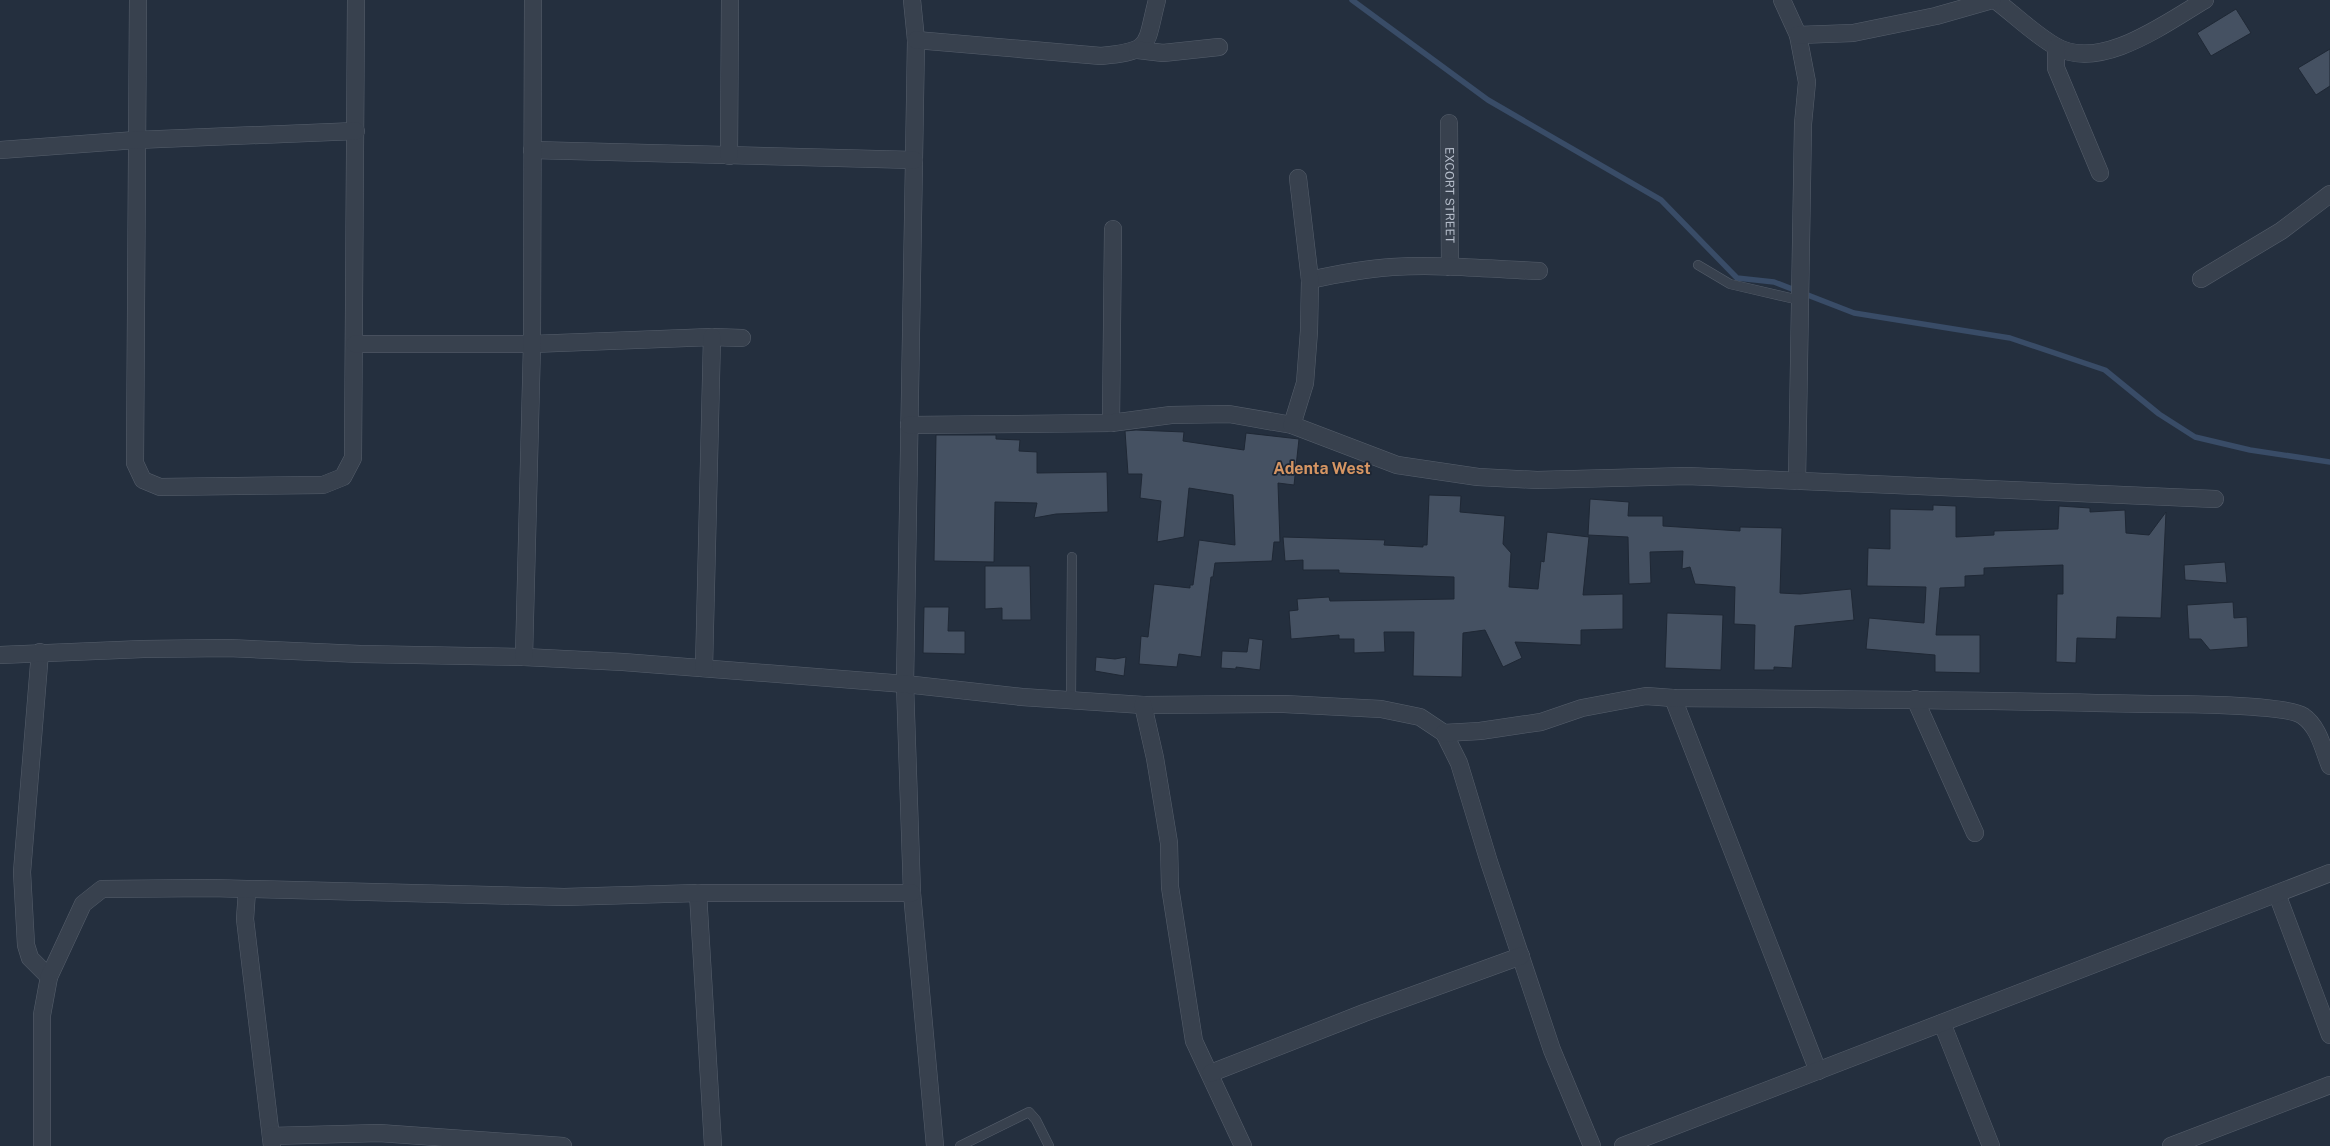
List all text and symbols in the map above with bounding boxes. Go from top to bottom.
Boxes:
street label: EXCORT STREET [1442,147,1457,243]
district label: Adenta West [1273,459,1371,478]

